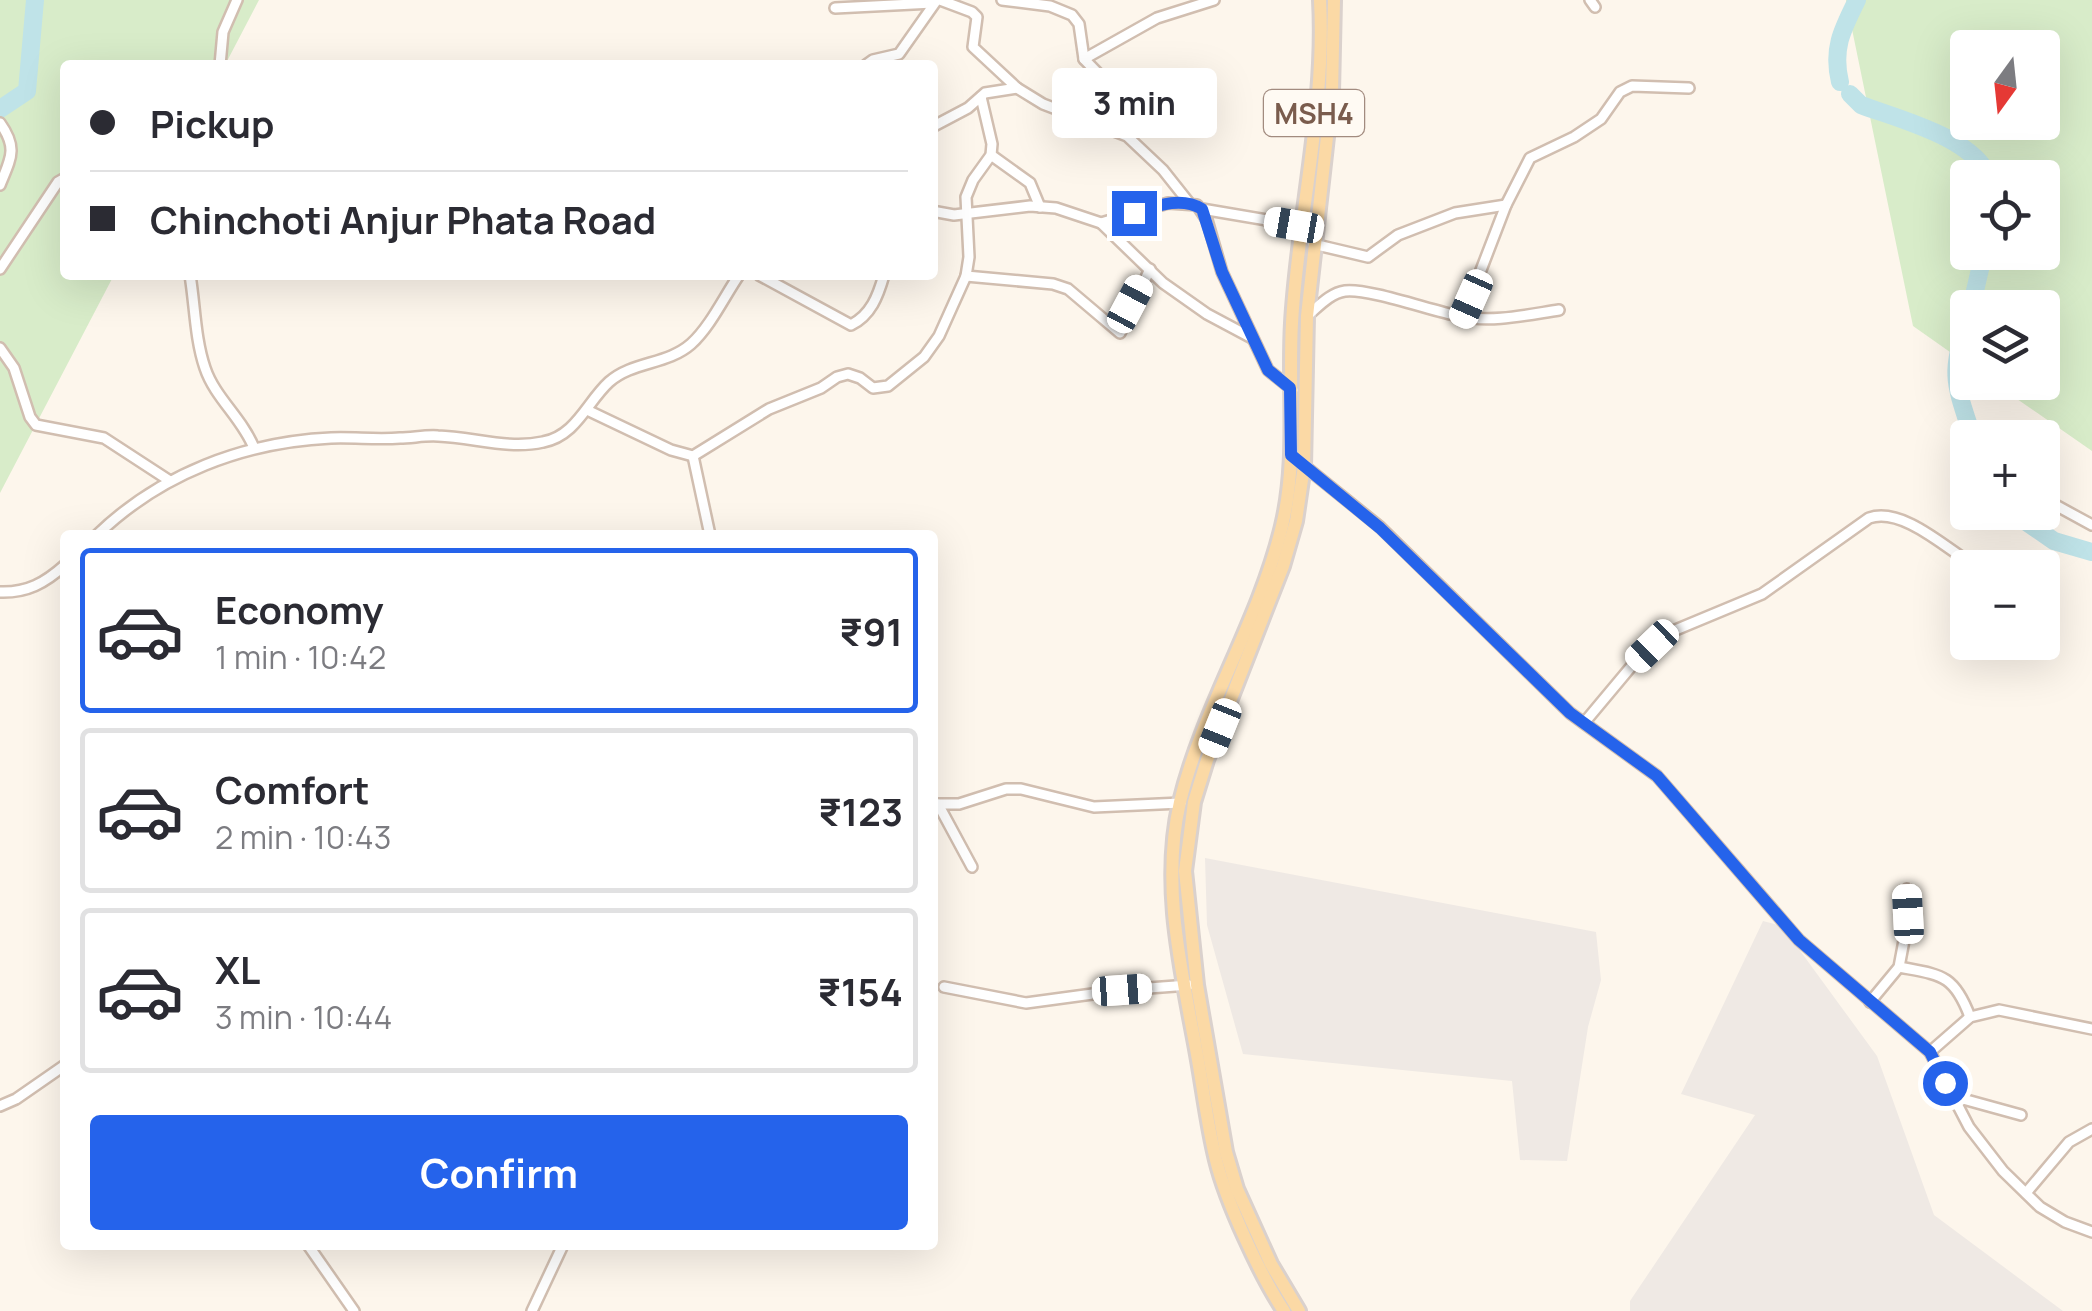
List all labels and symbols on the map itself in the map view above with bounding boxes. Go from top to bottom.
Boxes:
north arrow [1950,30,2060,140]
callout: 3 min [1052,68,1216,138]
road number: MSH4 [1264,90,1364,136]
route end [1112,191,1157,236]
car [1262,205,1326,245]
car [1445,265,1497,333]
car [1103,270,1157,338]
car [1620,614,1684,678]
car [1195,695,1245,761]
car [1891,883,1925,945]
car [1091,973,1153,1007]
route start [1923,1061,1968,1106]

